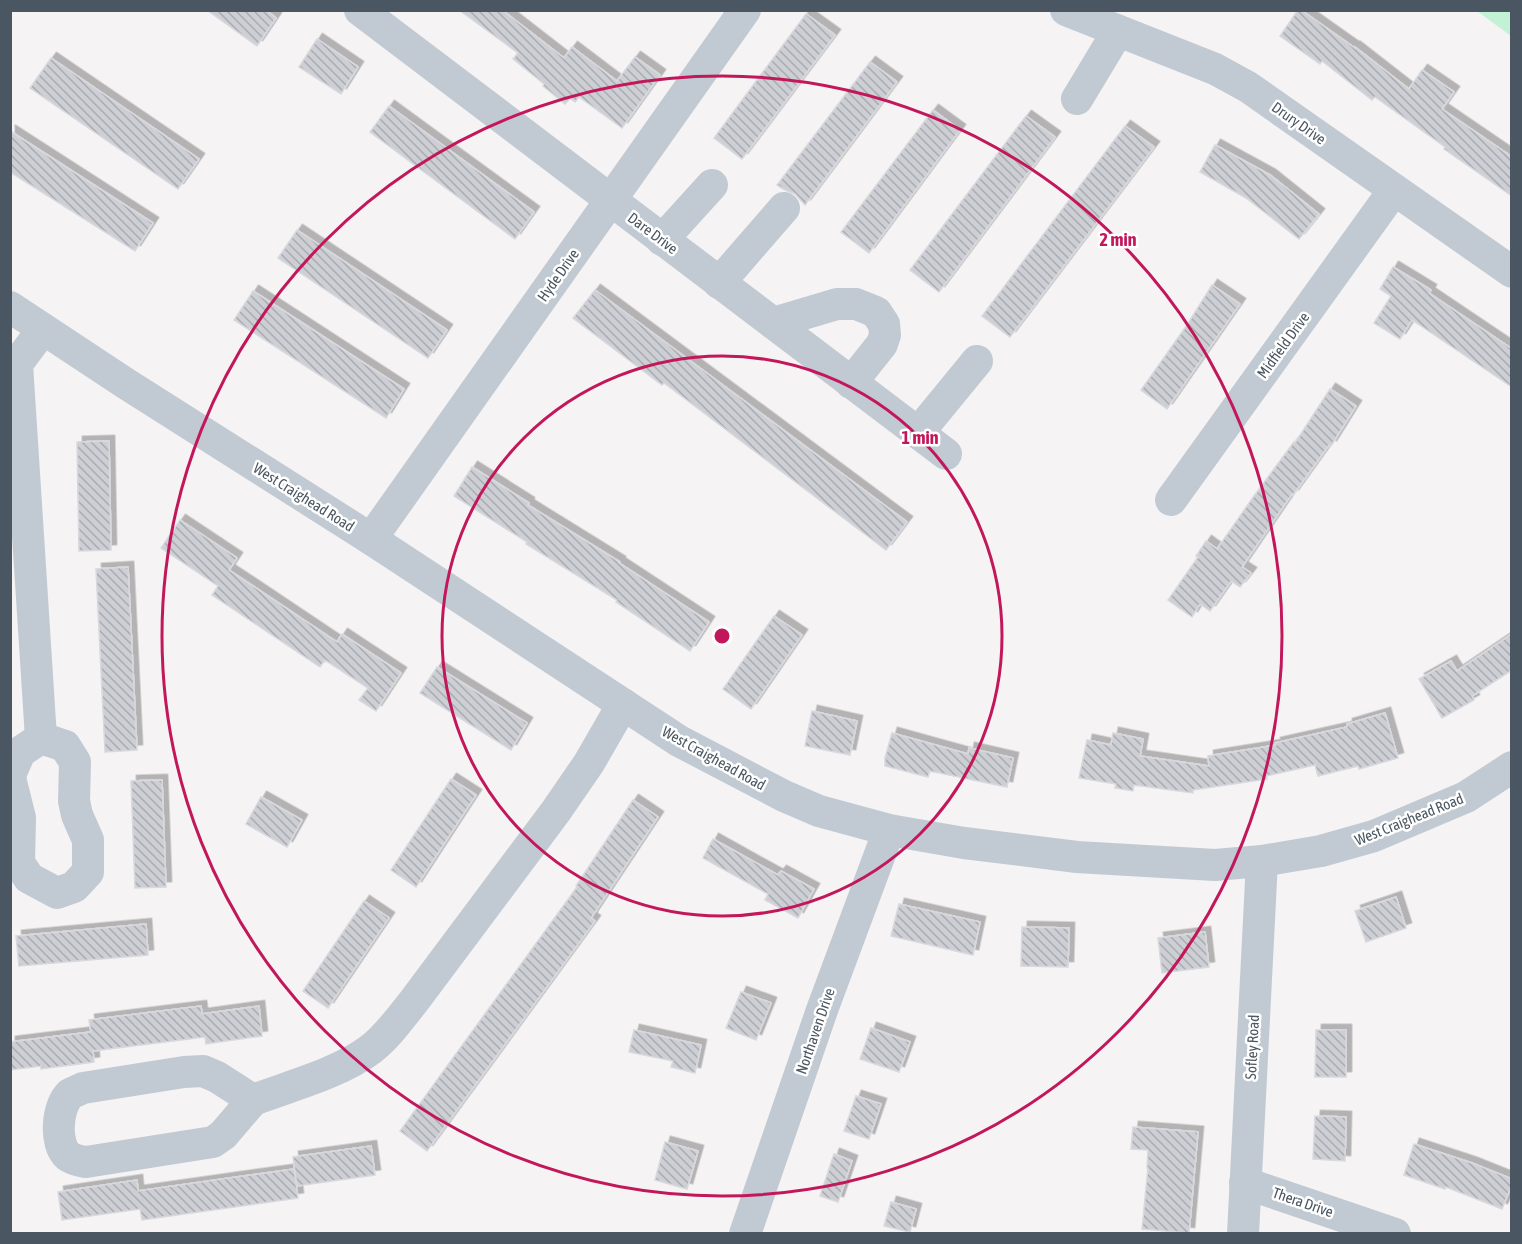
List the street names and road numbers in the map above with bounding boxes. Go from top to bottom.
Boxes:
street label: Drury Drive [1269,98,1329,148]
street label: Dare Drive [625,209,681,257]
street label: Hyde Drive [534,245,582,304]
street label: Midfield Drive [1253,309,1313,381]
street label: West Craighead Road [251,459,357,535]
street label: West Craighead Road [659,723,769,793]
street label: West Craighead Road [1352,789,1466,849]
street label: Northaven Drive [792,985,838,1076]
street label: Sofley Road [1242,1014,1262,1080]
street label: Thera Drive [1271,1184,1336,1220]

